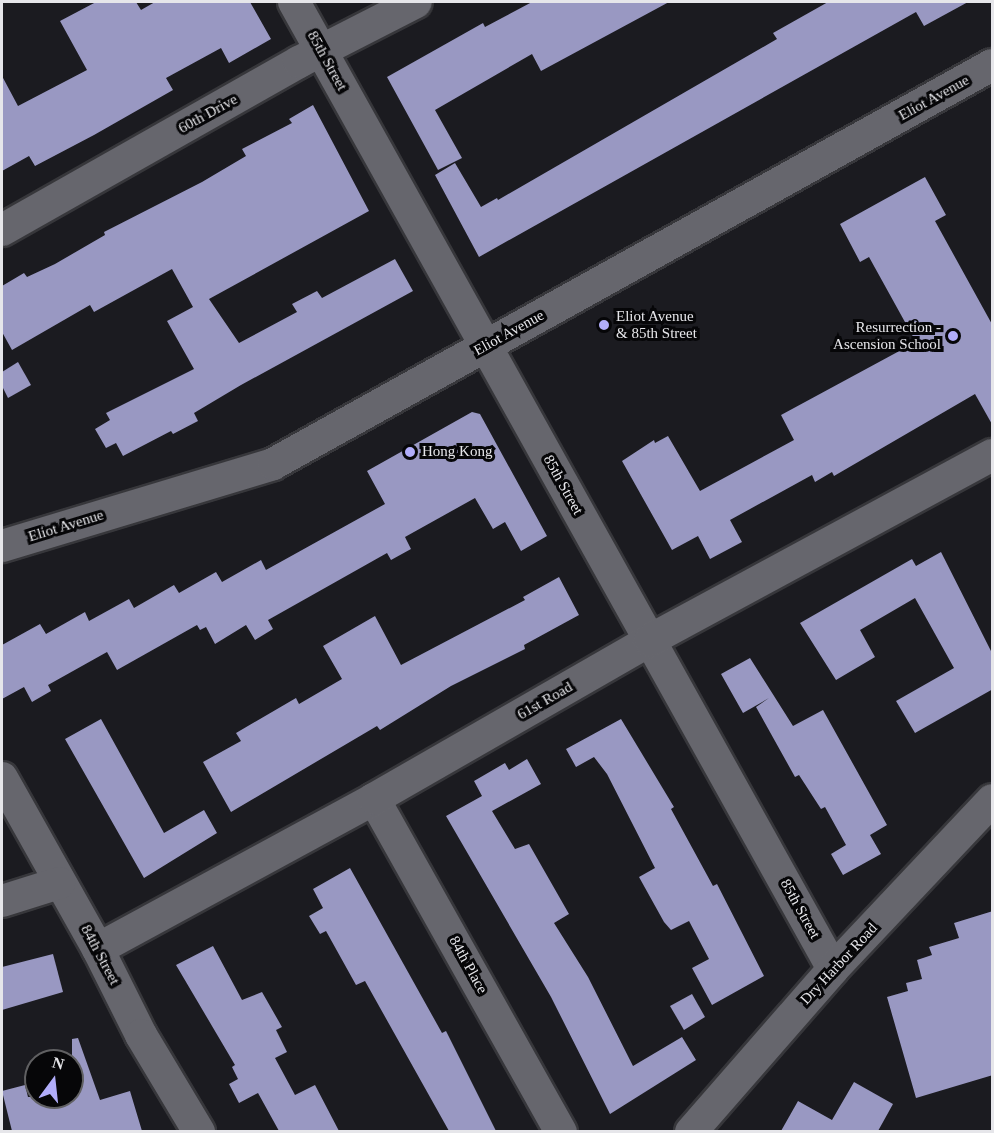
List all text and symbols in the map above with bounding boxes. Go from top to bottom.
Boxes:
street label: 85th Street [303,28,351,94]
street label: Eliot Avenue [895,71,973,125]
street label: 60th Drive [175,90,241,138]
street label: Eliot Avenue [470,306,548,360]
place label: Eliot Avenue & 85th Street [616,307,697,342]
marker: Eliot Avenue & 85th Street [597,318,611,332]
place label: Resurrection - Ascension School [833,318,941,353]
marker: Resurrection - Ascension School [946,329,960,343]
place label: Hong Kong [422,443,492,461]
marker: Hong Kong [403,445,417,459]
street label: 85th Street [539,452,587,518]
street label: Eliot Avenue [26,506,106,546]
street label: 61st Road [514,678,576,724]
street label: 85th Street [776,876,824,942]
street label: Dry Harbor Road [797,919,881,1009]
street label: 84th Street [77,922,123,988]
street label: 84th Place [445,933,491,997]
north arrow [24,1049,84,1109]
text: N [50,1053,66,1073]

